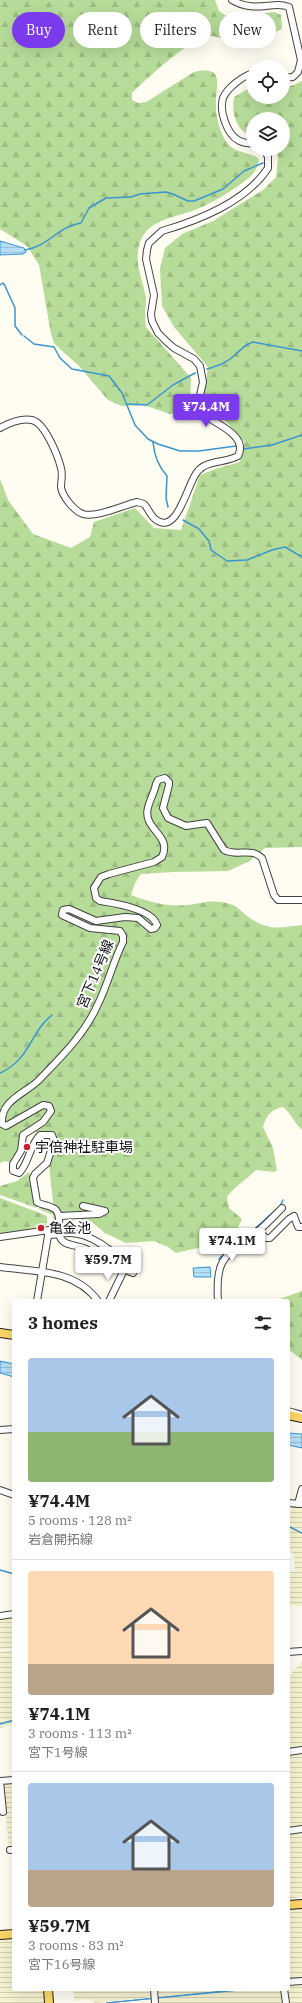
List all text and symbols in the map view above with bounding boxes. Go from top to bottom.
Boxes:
chip: Buy [12,12,65,48]
chip: Rent [73,12,132,48]
chip: Filters [140,12,211,48]
chip: New [219,12,276,48]
map controls [246,60,290,156]
button: locate [246,60,290,104]
button: layers [246,112,290,156]
pin: ¥74.4M [173,394,239,428]
text: ¥74.4M [182,398,230,415]
street label: 宮下14号線 [72,937,118,1011]
place label: 宇倍神社駐車場 [35,1138,133,1156]
marker: 宇倍神社駐車場 [22,1142,32,1152]
place label: 亀金池 [49,1219,91,1237]
marker: 亀金池 [36,1223,46,1233]
pin: ¥74.1M [199,1228,265,1262]
text: ¥74.1M [208,1232,256,1249]
pin: ¥59.7M [75,1247,141,1281]
text: ¥59.7M [84,1251,132,1268]
text: 3 homes [28,1312,98,1334]
icon: filters [252,1312,274,1334]
icon: home [115,1384,187,1456]
text: ¥74.4M [28,1490,90,1512]
text: 5 rooms · 128 m² [28,1512,132,1529]
text: 岩倉開拓線 [28,1531,93,1548]
icon: home [115,1597,187,1669]
text: ¥74.1M [28,1703,90,1725]
text: 3 rooms · 113 m² [28,1725,132,1742]
text: 宮下1号線 [28,1744,88,1761]
icon: home [115,1809,187,1881]
text: ¥59.7M [28,1915,90,1937]
text: 3 rooms · 83 m² [28,1937,124,1954]
text: 宮下16号線 [28,1956,96,1973]

